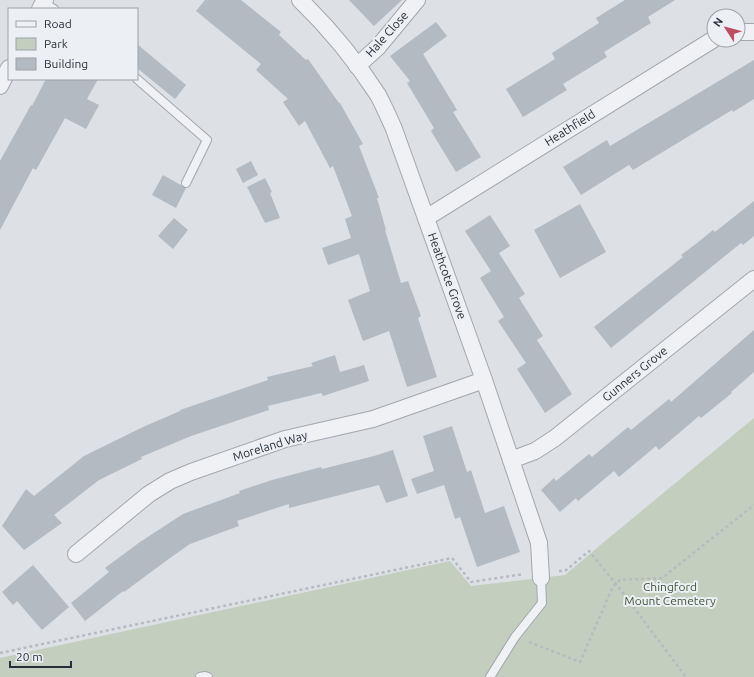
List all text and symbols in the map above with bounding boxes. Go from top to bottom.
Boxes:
legend [8,8,138,80]
street label: Hale Close [363,8,410,59]
north arrow [706,8,746,48]
text: N [711,15,725,29]
text: Road [44,17,72,30]
text: Park [44,37,68,50]
text: Building [44,57,88,70]
street label: Heathfield [542,107,597,148]
street label: Heathcote Grove [426,231,469,321]
street label: Gunners Grove [600,344,670,404]
street label: Moreland Way [231,428,309,463]
park label: Chingford Mount Cemetery [624,580,716,607]
scale bar [10,643,71,669]
text: 20 m [16,650,43,663]

